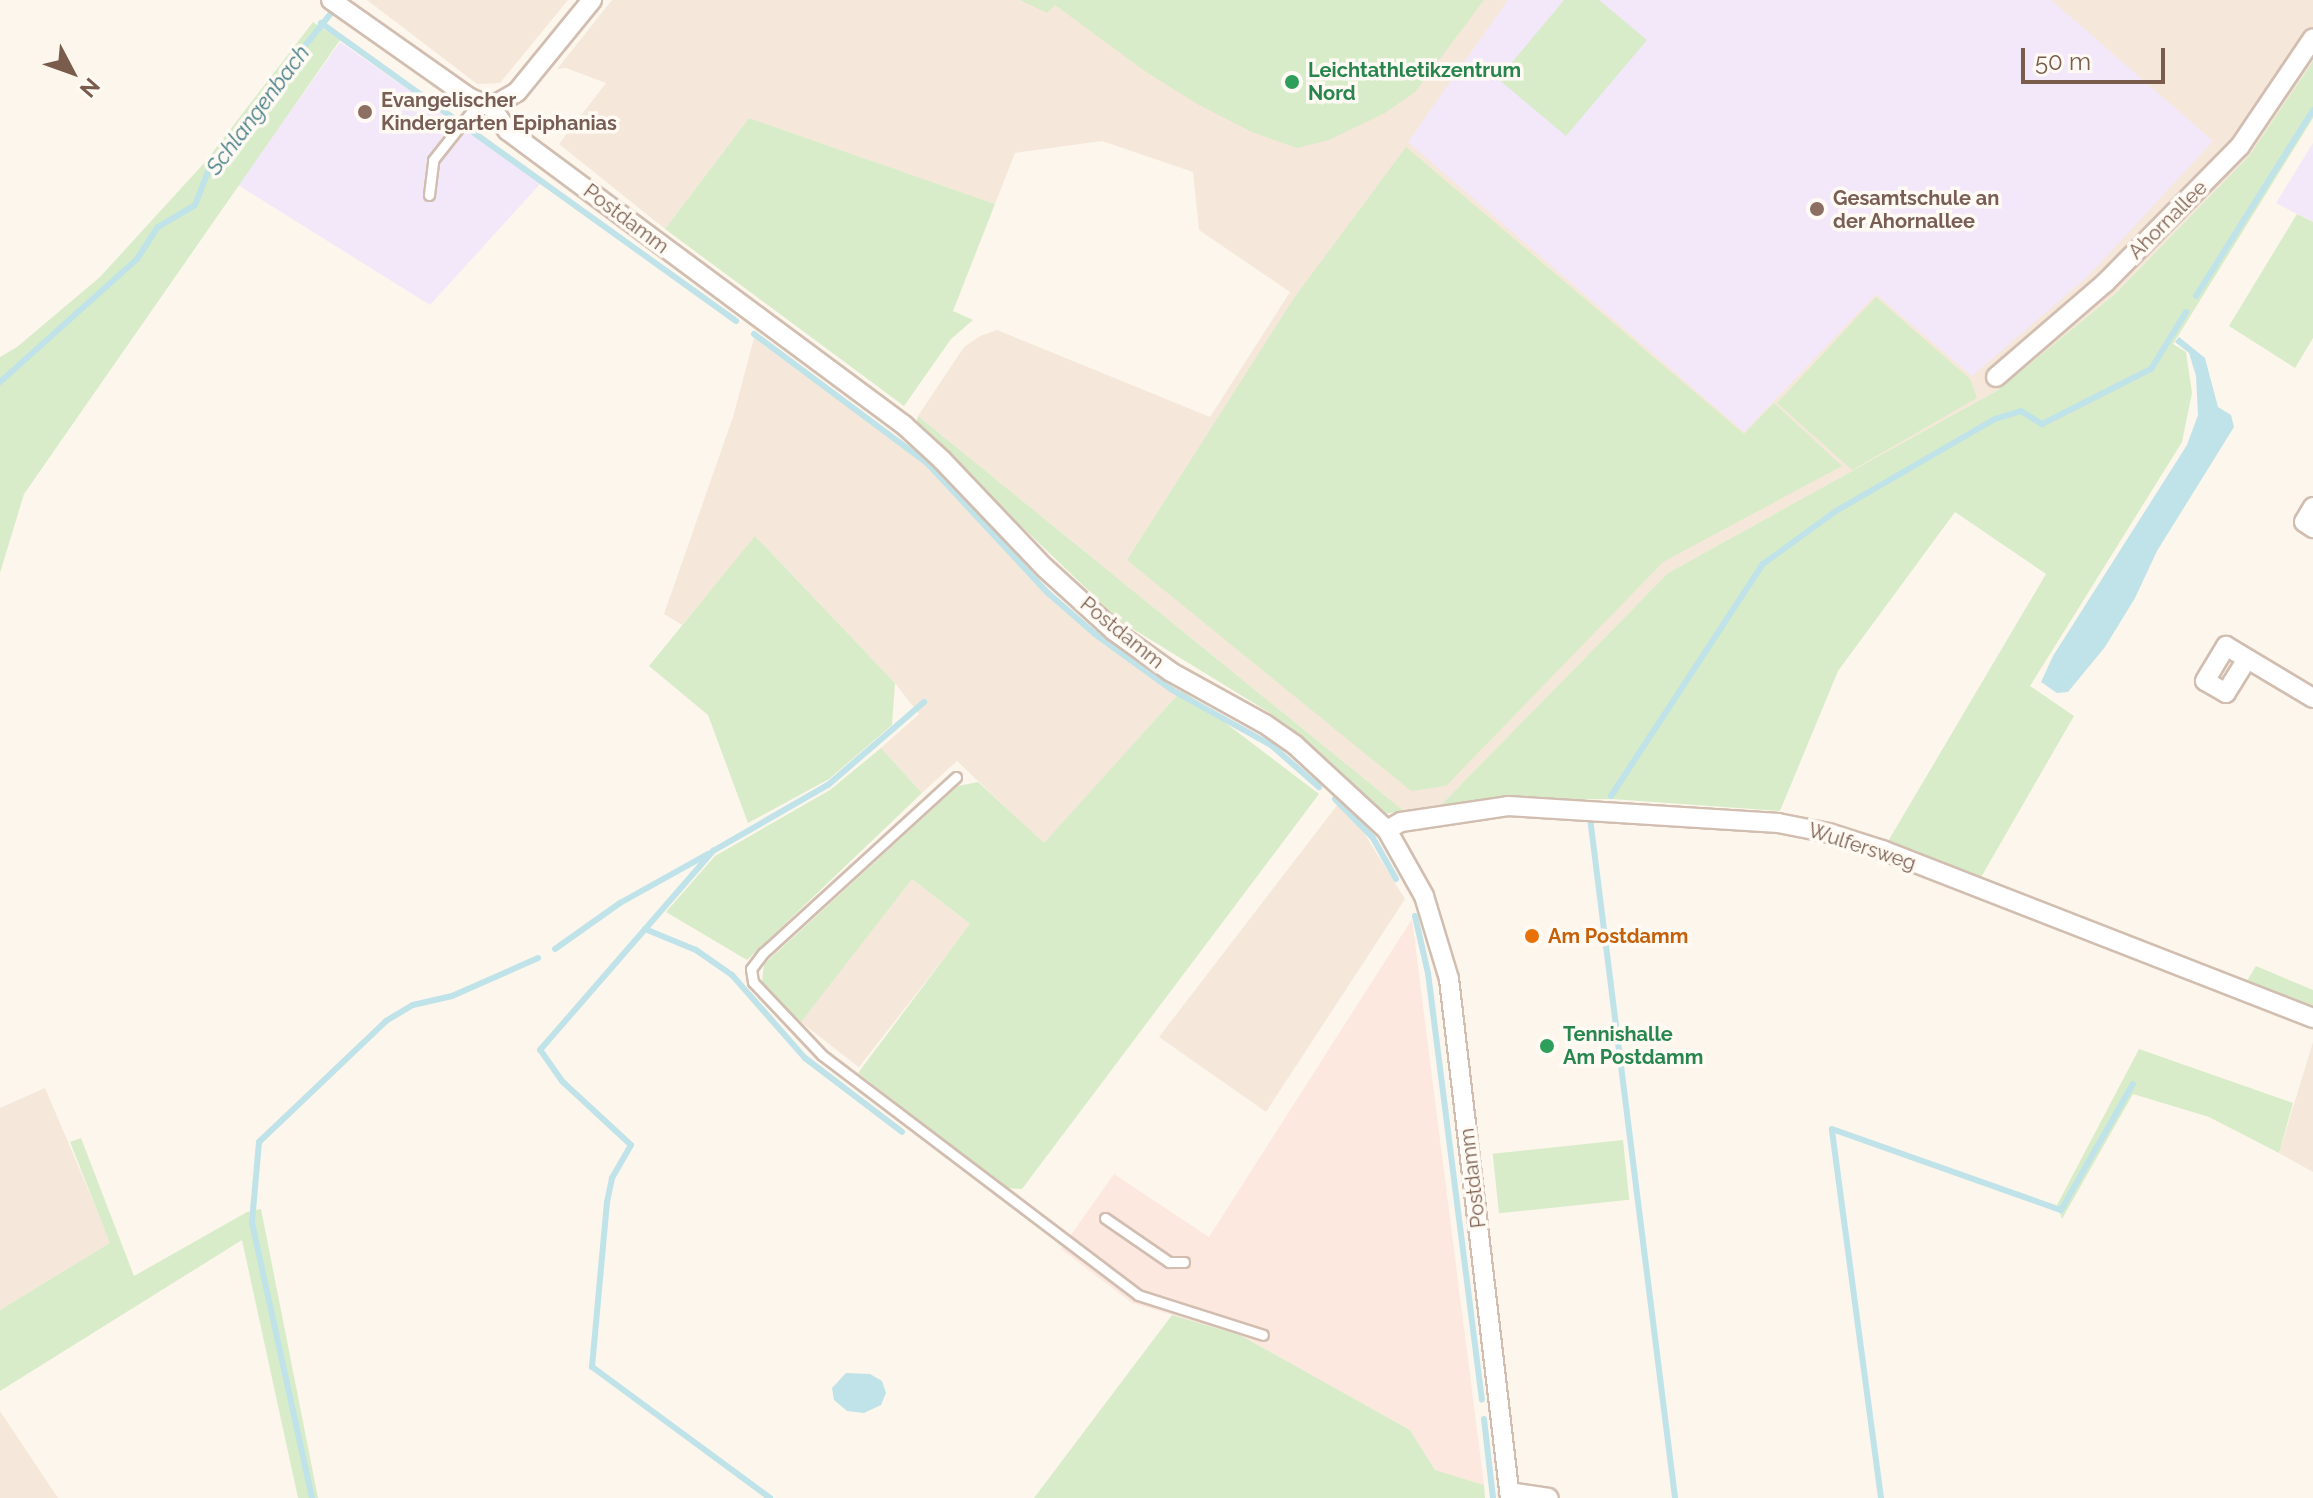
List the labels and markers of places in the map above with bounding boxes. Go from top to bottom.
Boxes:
place label: Leichtathletikzentrum Nord [1308,58,1521,105]
marker: Leichtathletikzentrum Nord [1283,73,1301,91]
place label: Evangelischer Kindergarten Epiphanias [381,88,617,135]
marker: Evangelischer Kindergarten Epiphanias [356,103,374,121]
place label: Gesamtschule an der Ahornallee [1833,186,1999,233]
marker: Gesamtschule an der Ahornallee [1808,200,1826,218]
place label: Am Postdamm [1548,924,1688,948]
marker: Am Postdamm [1523,927,1541,945]
place label: Tennishalle Am Postdamm [1563,1022,1703,1069]
marker: Tennishalle Am Postdamm [1538,1037,1556,1055]

